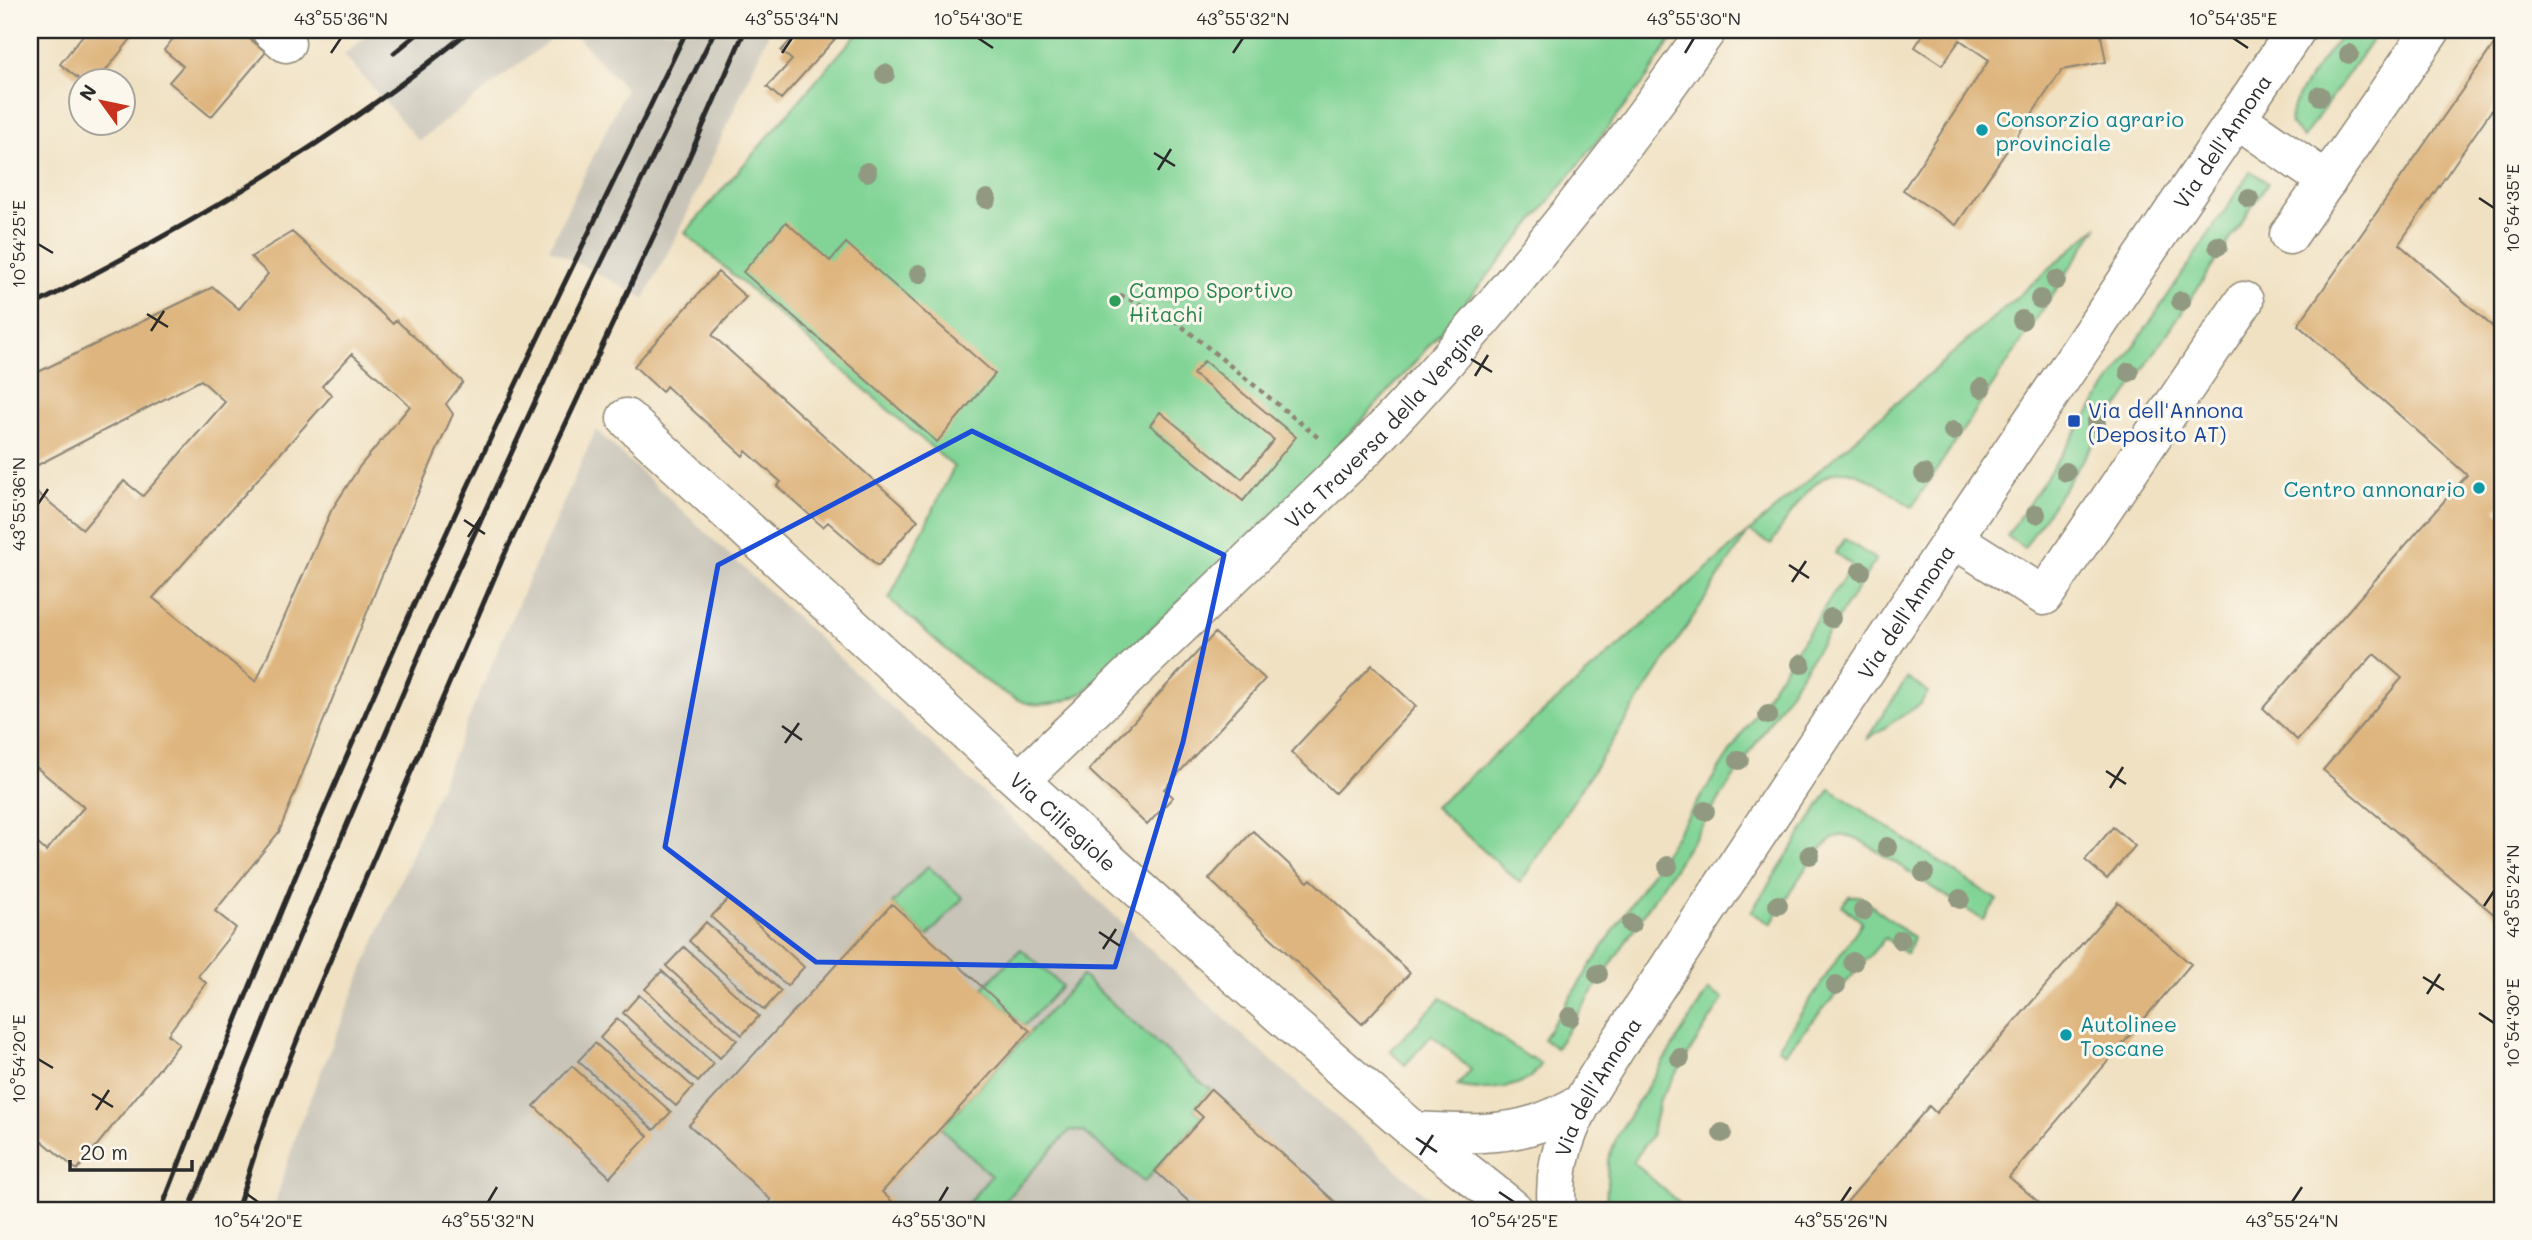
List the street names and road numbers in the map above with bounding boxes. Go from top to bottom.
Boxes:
street label: Via dell'Annona [2166,68,2276,213]
street label: Via Traversa della Vergine [1278,315,1489,533]
street label: Via dell'Annona [1850,539,1959,684]
street label: Via Ciliegiole [1005,765,1123,876]
street label: Via dell'Annona [1548,1011,1646,1159]

